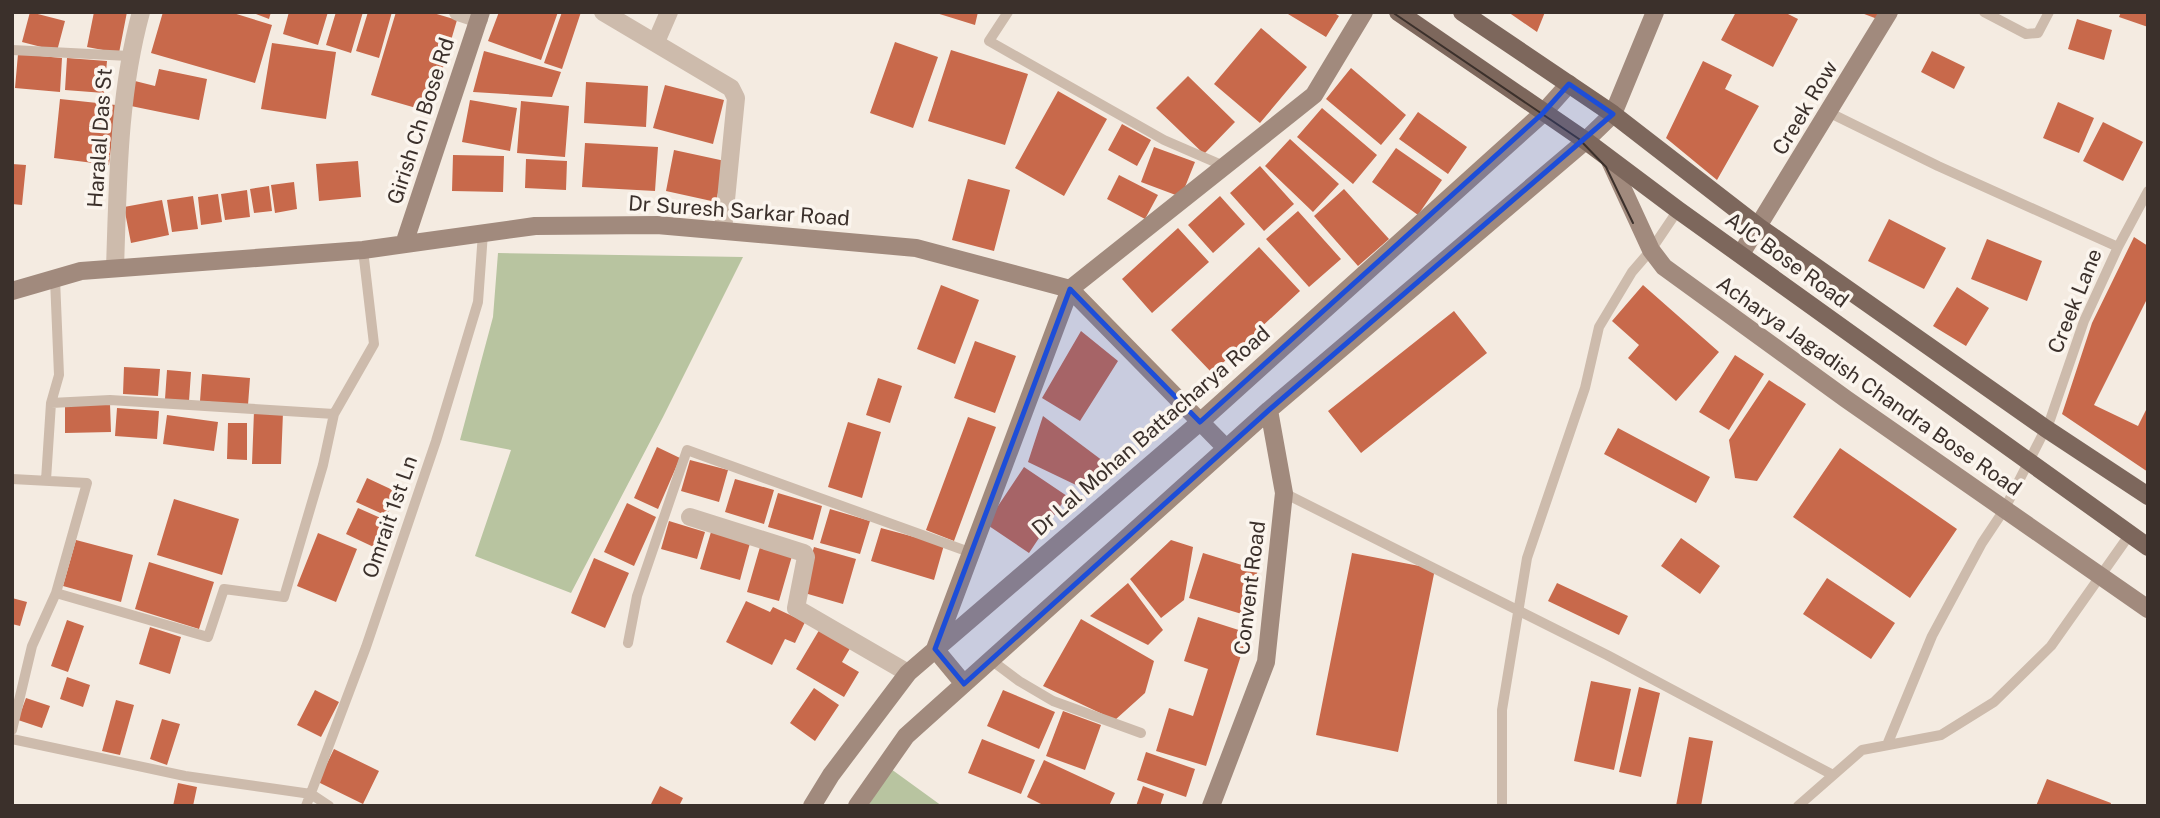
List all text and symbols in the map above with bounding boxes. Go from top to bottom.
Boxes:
street label: Girish Ch Bose Rd [382,34,459,207]
street label: Creek Row [1767,56,1842,159]
street label: Haralal Das St [82,67,117,209]
street label: Dr Suresh Sarkar Road [627,190,851,231]
street label: AJC Bose Road [1721,207,1854,313]
street label: Creek Lane [2042,245,2107,357]
street label: Acharya Jagadish Chandra Bose Road [1712,270,2026,501]
street label: Dr Lal Mohan Battacharya Road [1027,321,1275,541]
street label: Omrait 1st Ln [357,452,422,581]
street label: Convent Road [1229,519,1270,656]

